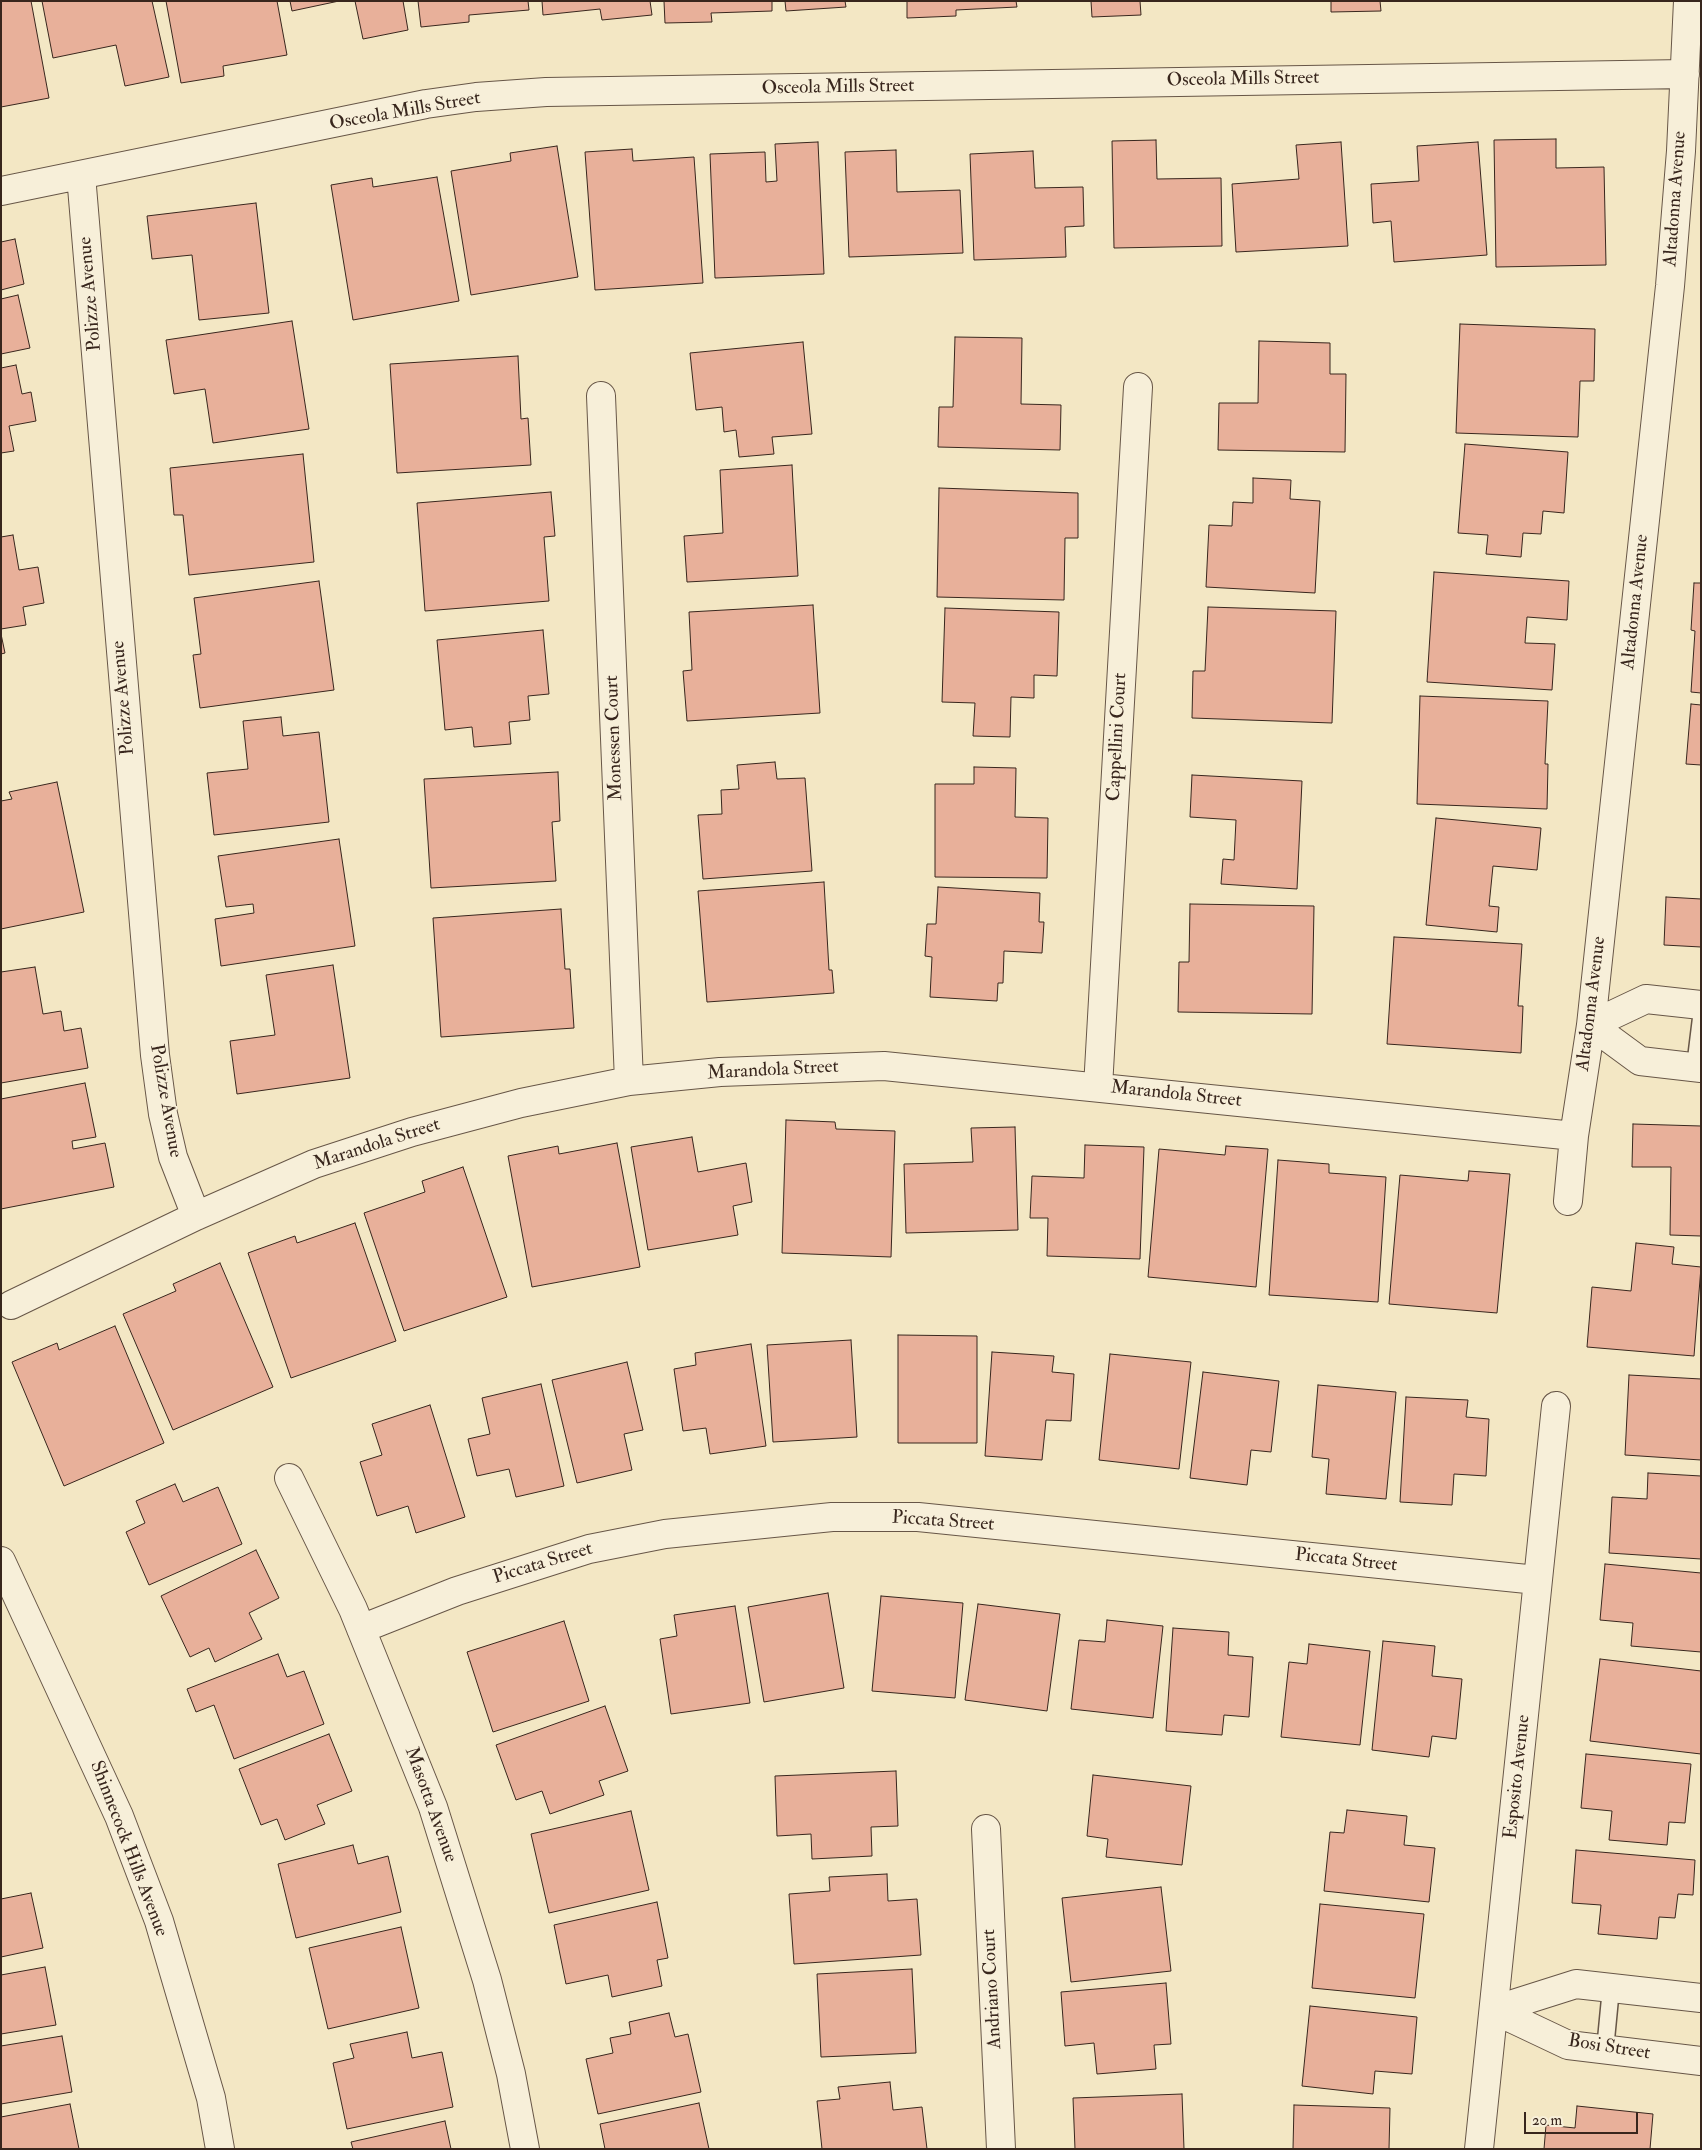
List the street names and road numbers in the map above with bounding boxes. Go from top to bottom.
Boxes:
street label: Osceola Mills Street [1166,67,1320,93]
street label: Osceola Mills Street [761,75,915,101]
street label: Osceola Mills Street [328,88,482,136]
street label: Altadonna Avenue [1660,131,1692,267]
street label: Polizze Avenue [75,236,107,352]
street label: Altadonna Avenue [1618,533,1654,671]
street label: Polizze Avenue [108,640,140,756]
street label: Cappellini Court [1103,672,1133,802]
street label: Monessen Court [601,675,629,801]
street label: Altadonna Avenue [1572,935,1612,1073]
street label: Polizze Avenue [144,1042,186,1160]
street label: Marandola Street [707,1056,839,1086]
street label: Marandola Street [1109,1077,1243,1113]
street label: Marandola Street [311,1114,443,1176]
street label: Piccata Street [891,1507,995,1537]
street label: Piccata Street [490,1538,596,1590]
street label: Piccata Street [1294,1544,1398,1578]
street label: Esposito Avenue [1500,1714,1536,1840]
street label: Masotta Avenue [399,1744,461,1866]
street label: Shinnecock Hills Avenue [84,1758,172,1940]
street label: Andriano Court [978,1928,1008,2050]
street label: Bosi Street [1566,2030,1652,2066]

